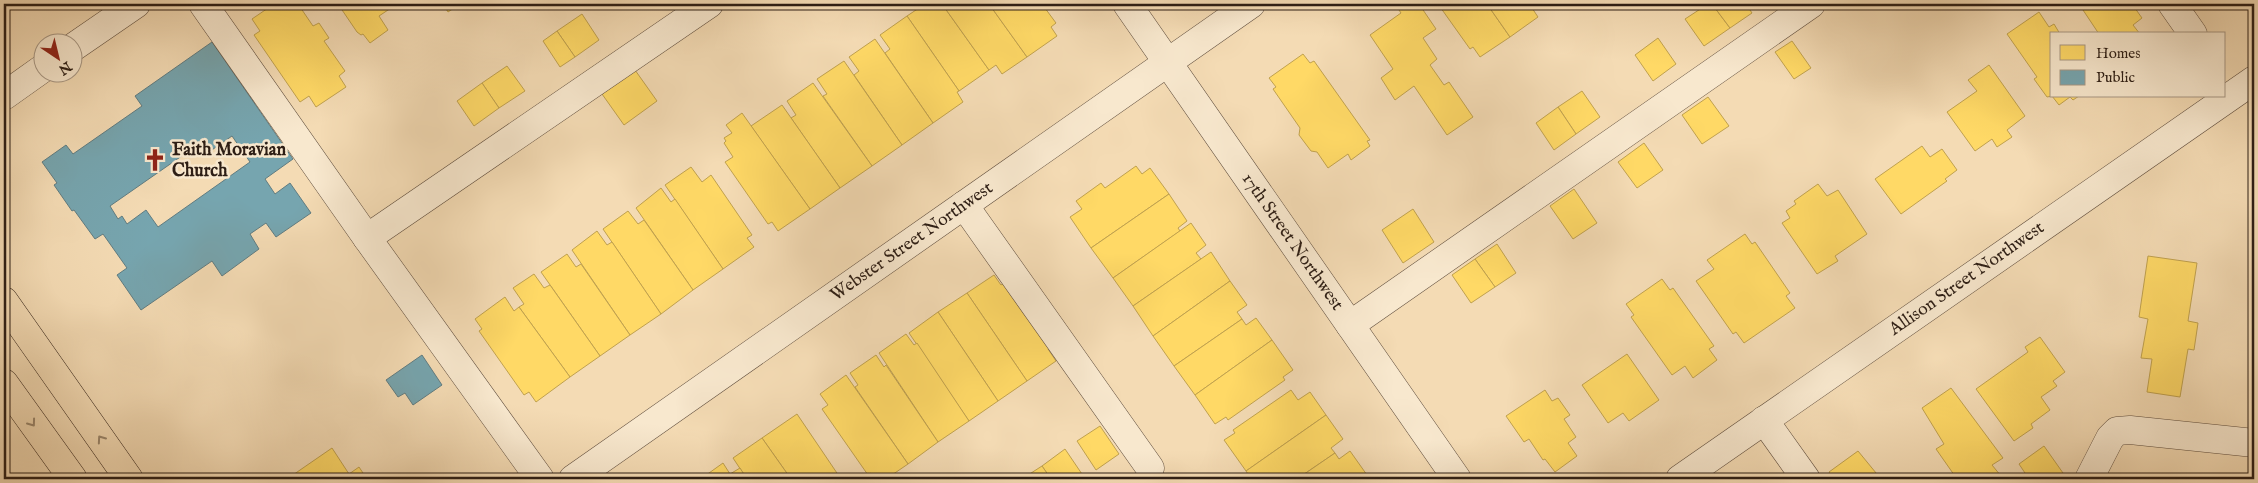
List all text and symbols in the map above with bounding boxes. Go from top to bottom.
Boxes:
north arrow [32,32,82,82]
legend [2050,32,2226,98]
text: Homes [2096,44,2140,63]
text: N [55,56,76,79]
text: Public [2096,68,2135,87]
place label: Faith Moravian Church [172,139,287,183]
church icon: Faith Moravian Church [142,147,168,173]
street label: 17th Street Northwest [1236,169,1348,315]
street label: Webster Street Northwest [826,177,998,307]
street label: Allison Street Northwest [1884,217,2049,342]
one-way arrow [26,417,35,427]
one-way arrow [98,436,107,445]

